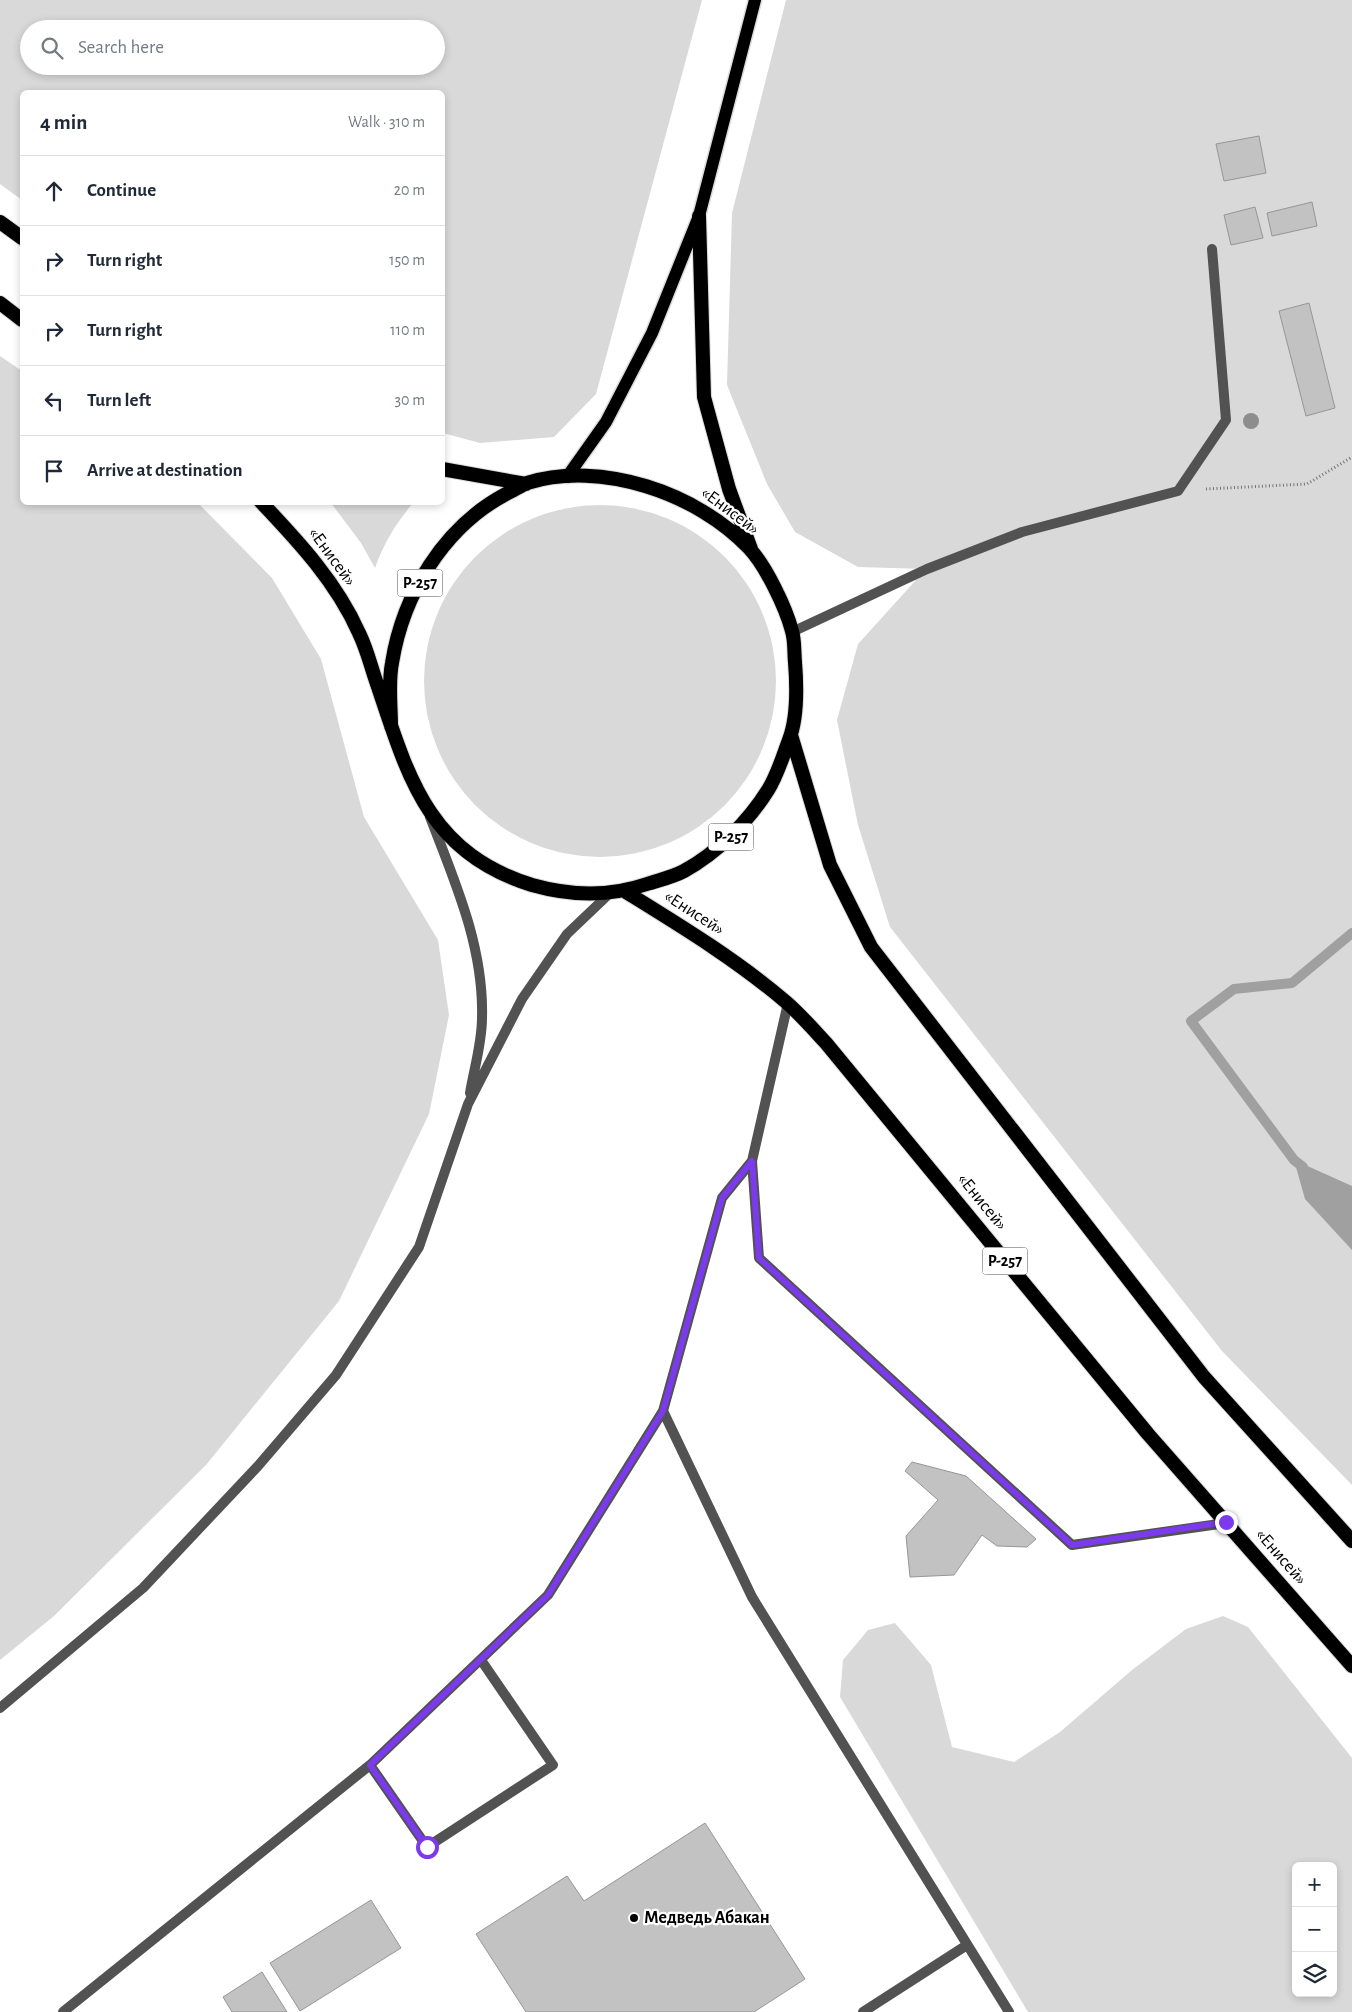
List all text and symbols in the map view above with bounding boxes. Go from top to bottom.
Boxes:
search box [20,20,445,75]
icon: search [38,34,66,62]
text: Search here [78,38,164,57]
text: 4 min [40,112,87,133]
text: Walk · 310 m [348,114,425,130]
icon: ahead [40,177,68,205]
text: Continue [87,181,156,200]
text: 20 m [394,182,425,198]
icon: right [40,247,68,275]
text: Turn right [87,251,162,270]
text: 150 m [389,252,425,268]
icon: right [40,317,68,345]
text: Turn right [87,321,162,340]
text: 110 m [390,322,425,338]
icon: left [40,387,68,415]
text: Turn left [87,391,151,410]
text: 30 m [395,392,425,408]
icon: arrive [40,457,68,485]
text: Arrive at destination [87,461,243,480]
street label: «Енисей» [698,483,762,539]
street label: «Енисей» [305,524,359,590]
road number: Р-257 [398,570,442,596]
road number: Р-257 [708,824,754,850]
street label: «Енисей» [661,887,727,939]
street label: «Енисей» [954,1170,1010,1234]
road number: Р-257 [982,1248,1028,1274]
route end [1215,1511,1238,1534]
street label: «Енисей» [1252,1526,1310,1588]
route start [416,1836,439,1859]
map controls [1292,1862,1337,1997]
button: + [1292,1862,1337,1907]
button: − [1292,1907,1337,1952]
place label: Медведь Абакан [644,1909,770,1927]
marker: Медведь Абакан [628,1912,640,1924]
button: layers [1292,1952,1337,1997]

